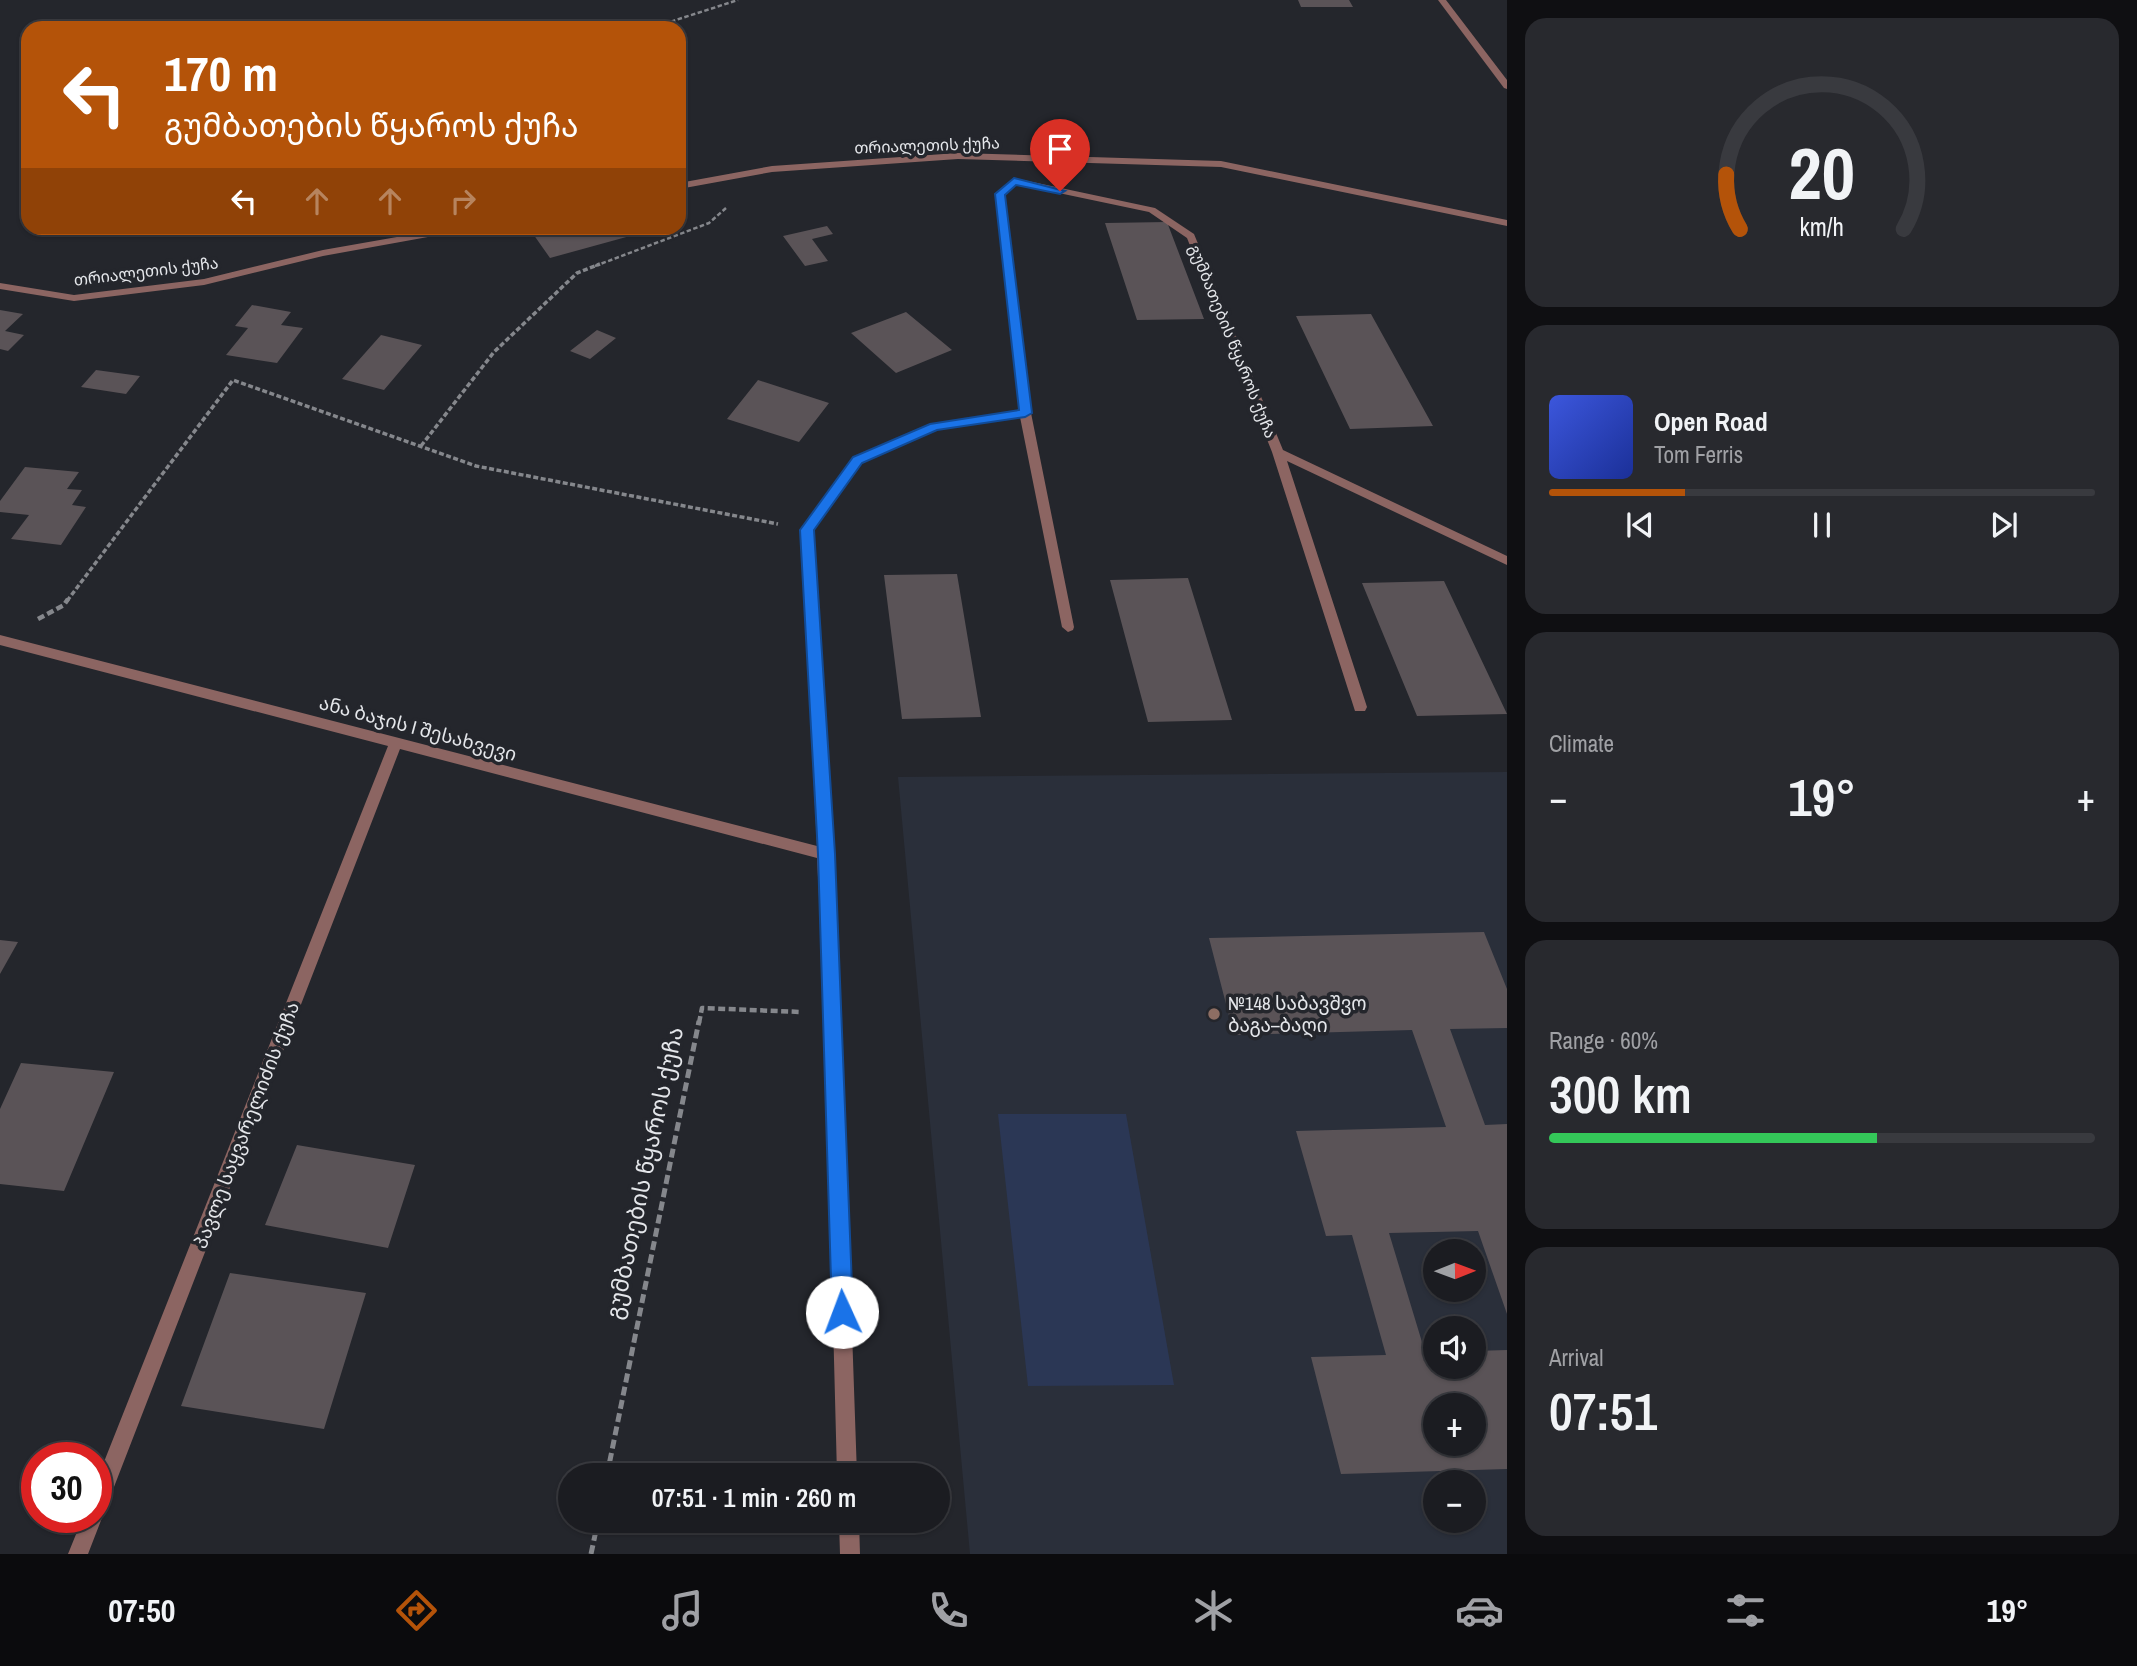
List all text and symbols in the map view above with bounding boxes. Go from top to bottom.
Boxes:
text: 170 m [164,40,278,106]
icon: left [49,49,140,140]
text: გუმბათების წყაროს ქუჩა [164,104,579,147]
pin [1030,119,1090,191]
text: 20 [1789,124,1855,222]
icon: arrive [1041,130,1079,168]
street label: თრიალეთის ქუჩა [854,131,1000,159]
icon: left [225,182,263,220]
icon: ahead [298,182,336,220]
icon: ahead [371,182,409,220]
icon: right [444,182,482,220]
text: km/h [1800,209,1844,243]
street label: გუმბათების წყაროს ქუჩა [1184,241,1282,441]
street label: თრიალეთის ქუჩა [72,251,220,291]
text: Open Road [1654,404,1768,439]
text: Tom Ferris [1654,439,1743,470]
icon: previous [1621,506,1659,544]
icon: pause [1803,506,1841,544]
icon: next [1985,506,2023,544]
street label: ანა ბაჯის I შესახვევი [316,689,520,767]
text: Climate [1549,728,1614,759]
text: 19° [1788,762,1856,832]
text: − [1549,772,1567,823]
text: + [2077,772,2095,823]
place label: №148 საბავშვო ბაგა–ბაღი [1228,990,1367,1038]
street label: პავლე საყვარელიძის ქუჩა [187,998,305,1252]
marker: №148 საბავშვო ბაგა–ბაღი [1206,1006,1222,1022]
street label: გუმბათების წყაროს ქუჩა [598,1024,690,1322]
text: Range · 60% [1549,1025,1658,1056]
text: 300 km [1549,1059,1692,1129]
north arrow [1423,1239,1486,1302]
map controls [1423,1239,1486,1533]
position arrow [805,1275,879,1349]
button: sound [1423,1316,1486,1379]
text: Arrival [1549,1342,1604,1373]
text: 07:51 [1549,1376,1657,1446]
button: + [1423,1393,1486,1456]
speed limit sign: 30 [21,1442,112,1533]
button: − [1423,1470,1486,1533]
text: 07:51 · 1 min · 260 m [652,1480,856,1515]
icon: directions [392,1586,441,1635]
icon: music [658,1586,707,1635]
icon: phone [924,1586,973,1635]
icon: climate [1189,1586,1238,1635]
icon: car [1455,1586,1504,1635]
icon: filters [1721,1586,1770,1635]
text: 07:50 [108,1589,175,1632]
text: 19° [1987,1589,2029,1632]

